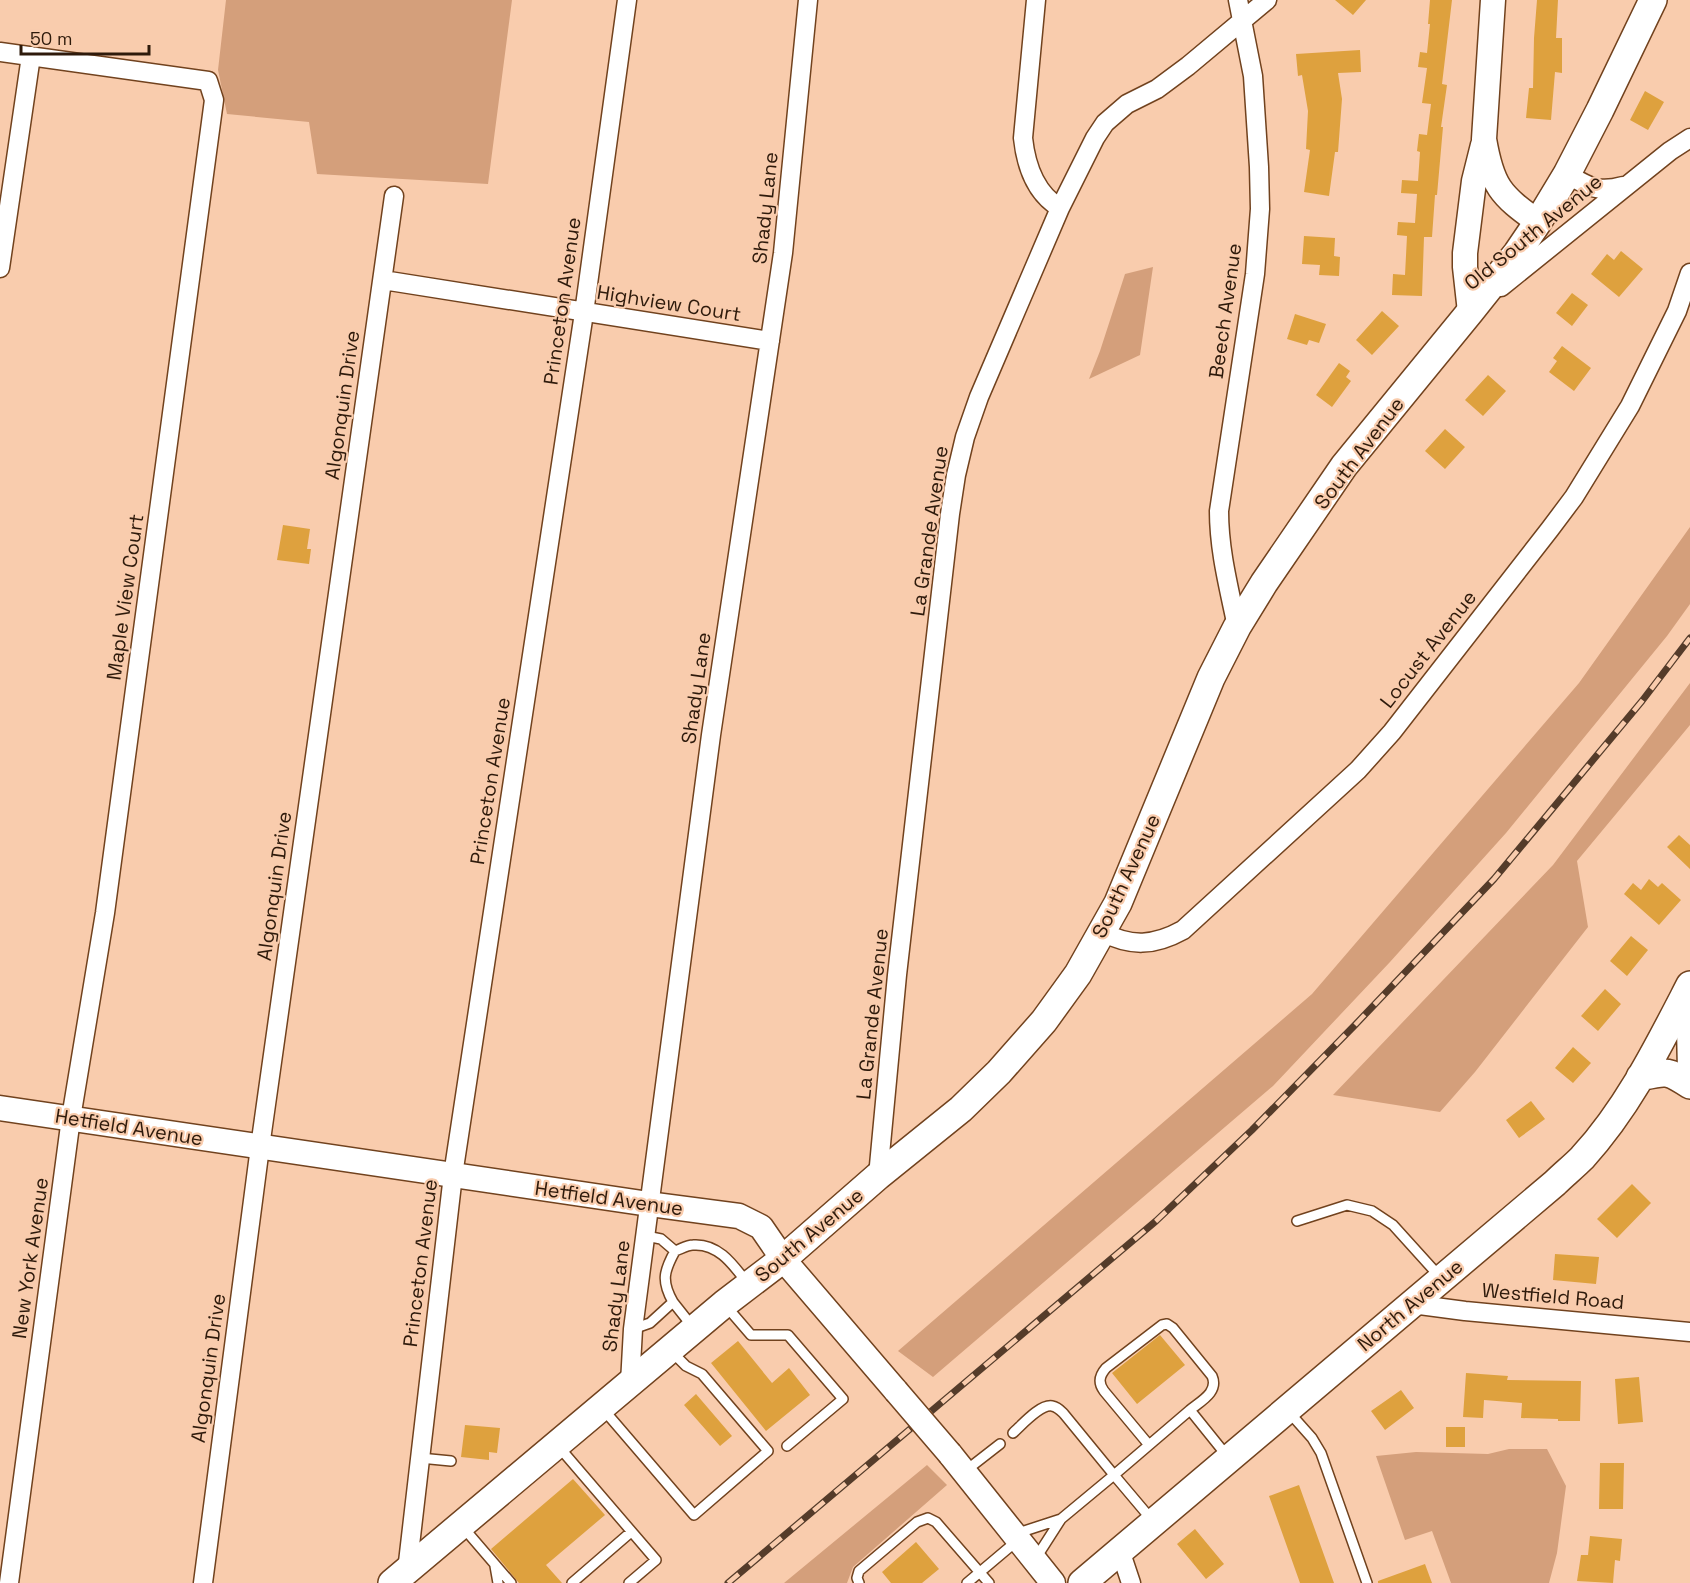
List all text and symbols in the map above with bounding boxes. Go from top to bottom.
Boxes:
scale bar [21,18,148,56]
text: 50 m [30,27,72,50]
street label: Shady Lane [746,151,784,265]
street label: Old South Avenue [1459,168,1607,296]
street label: Princeton Avenue [537,215,587,387]
street label: Beech Avenue [1203,242,1247,380]
street label: Highview Court [595,279,743,327]
street label: Algonquin Drive [319,329,365,481]
street label: South Avenue [1308,392,1410,514]
street label: La Grande Avenue [904,444,954,618]
street label: Maple View Court [100,512,150,682]
street label: Locust Avenue [1374,585,1482,713]
street label: Shady Lane [675,630,717,746]
street label: Princeton Avenue [464,695,516,867]
street label: Algonquin Drive [251,810,297,962]
street label: South Avenue [1086,810,1166,942]
street label: La Grande Avenue [850,927,894,1101]
street label: Hetfield Avenue [53,1102,205,1152]
street label: Hetfield Avenue [533,1175,685,1221]
street label: New York Avenue [6,1176,54,1340]
street label: Princeton Avenue [397,1177,443,1349]
street label: South Avenue [749,1182,869,1288]
street label: Shady Lane [596,1239,636,1353]
street label: North Avenue [1352,1253,1468,1357]
street label: Westfield Road [1481,1277,1625,1315]
street label: Algonquin Drive [185,1292,231,1444]

